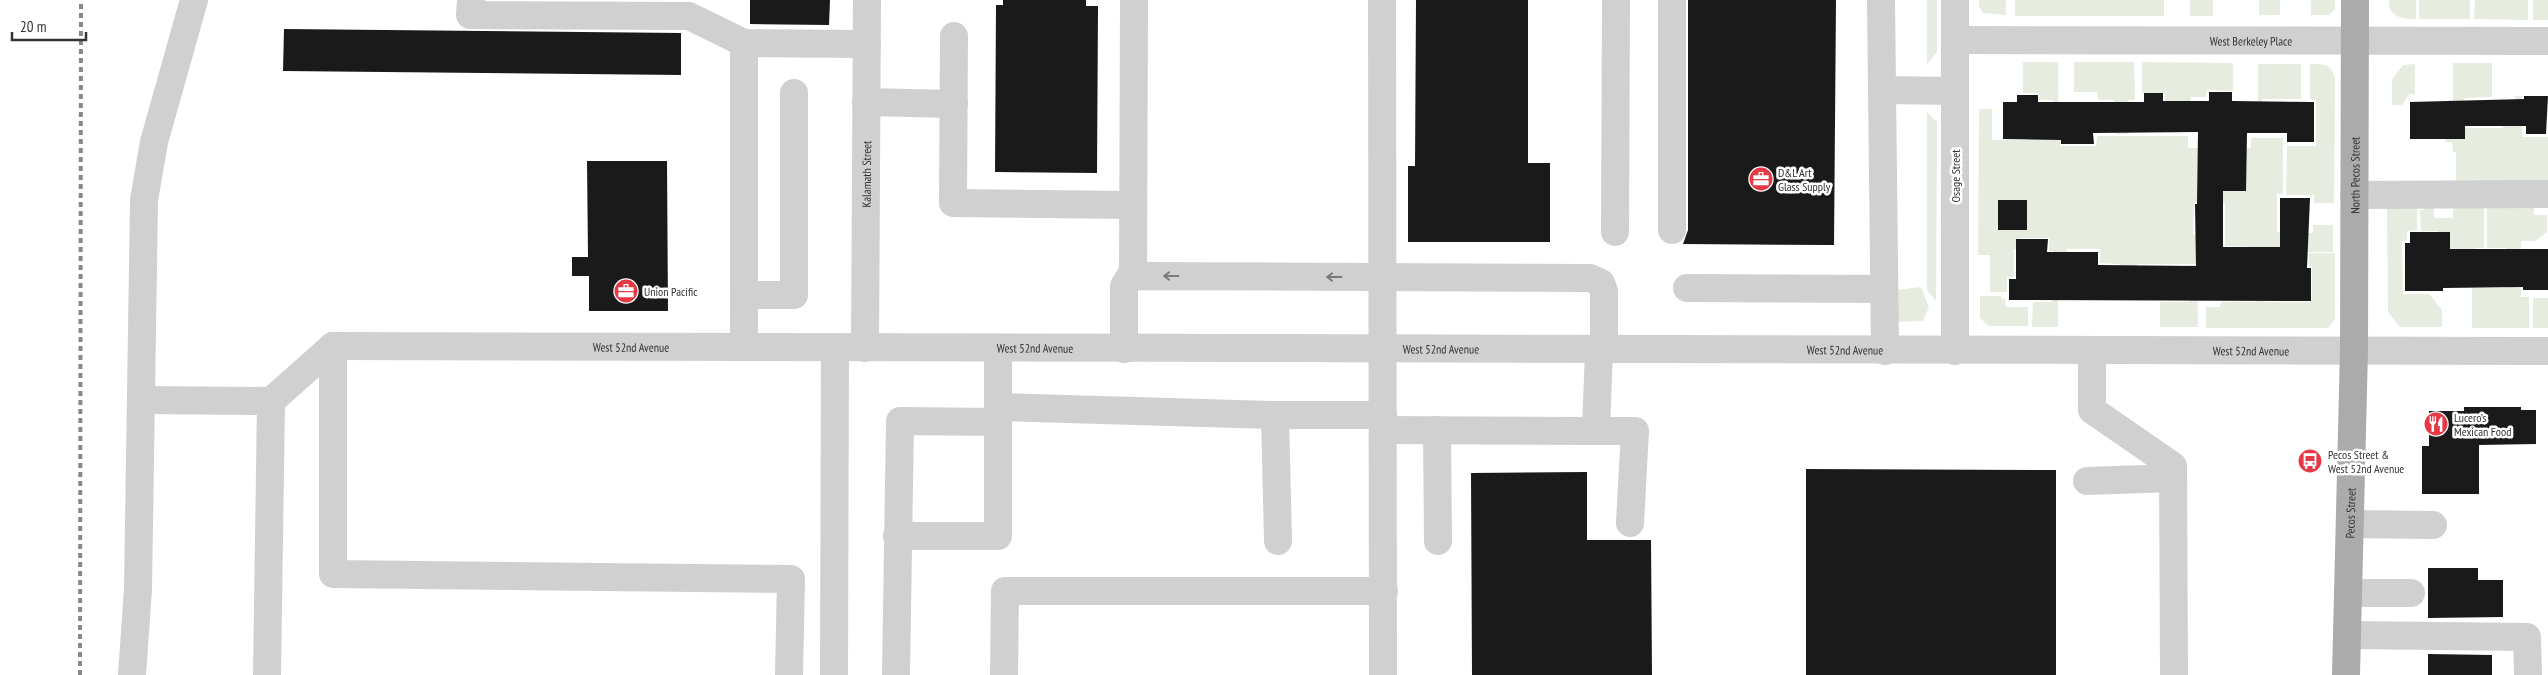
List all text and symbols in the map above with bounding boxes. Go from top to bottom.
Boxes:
scale bar [12,10,86,42]
text: 20 m [20,17,46,36]
street label: West Berkeley Place [2210,33,2292,48]
street label: North Pecos Street [2347,136,2362,214]
street label: Kalamath Street [858,140,874,207]
street label: Osage Street [1948,149,1963,202]
place label: D&L Art Glass Supply [1778,165,1831,194]
office icon: D&L Art Glass Supply [1748,166,1774,192]
one-way arrow [1164,271,1180,281]
one-way arrow [1326,272,1342,282]
office icon: Union Pacific [613,278,639,304]
place label: Union Pacific [644,284,698,299]
street label: West 52nd Avenue [593,339,669,354]
street label: West 52nd Avenue [997,340,1073,355]
street label: West 52nd Avenue [1403,341,1479,356]
street label: West 52nd Avenue [1807,342,1883,357]
street label: West 52nd Avenue [2213,343,2289,358]
place label: Lucero’s Mexican Food [2454,410,2511,439]
restaurant icon: Lucero’s Mexican Food [2423,411,2449,437]
place label: Pecos Street & West 52nd Avenue [2328,447,2404,476]
bus stop icon: Pecos Street & West 52nd Avenue [2297,448,2323,474]
street label: Pecos Street [2342,487,2358,539]

